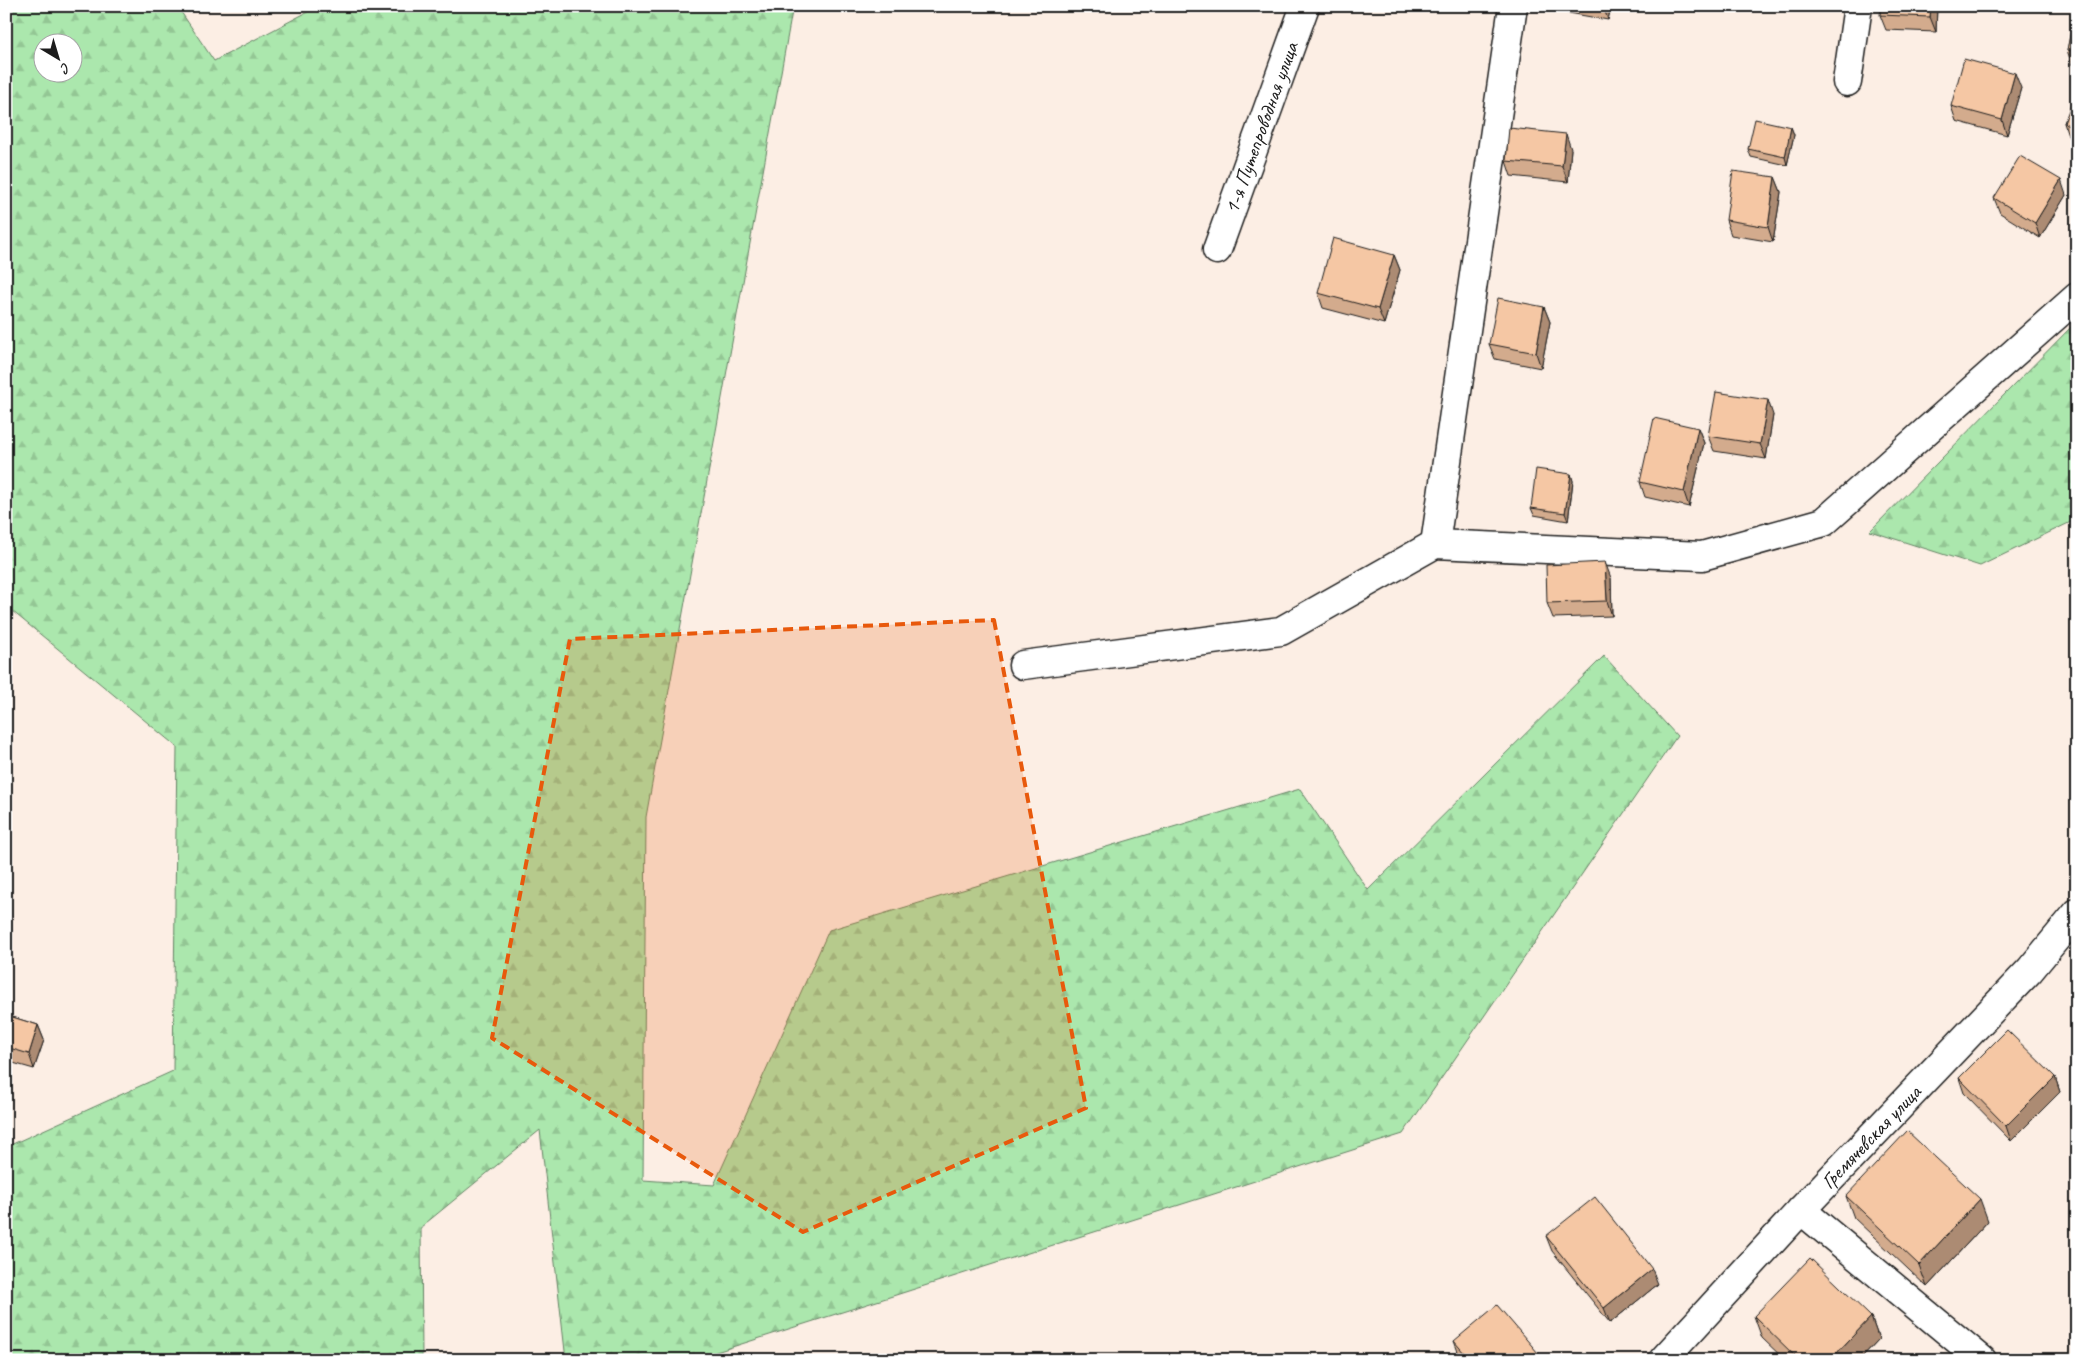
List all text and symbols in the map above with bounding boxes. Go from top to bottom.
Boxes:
north arrow [32,32,82,82]
street label: 1-я Путепроводная улица [1218,37,1305,217]
text: С [56,59,74,78]
street label: Гремячевская улица [1815,1078,1927,1194]

